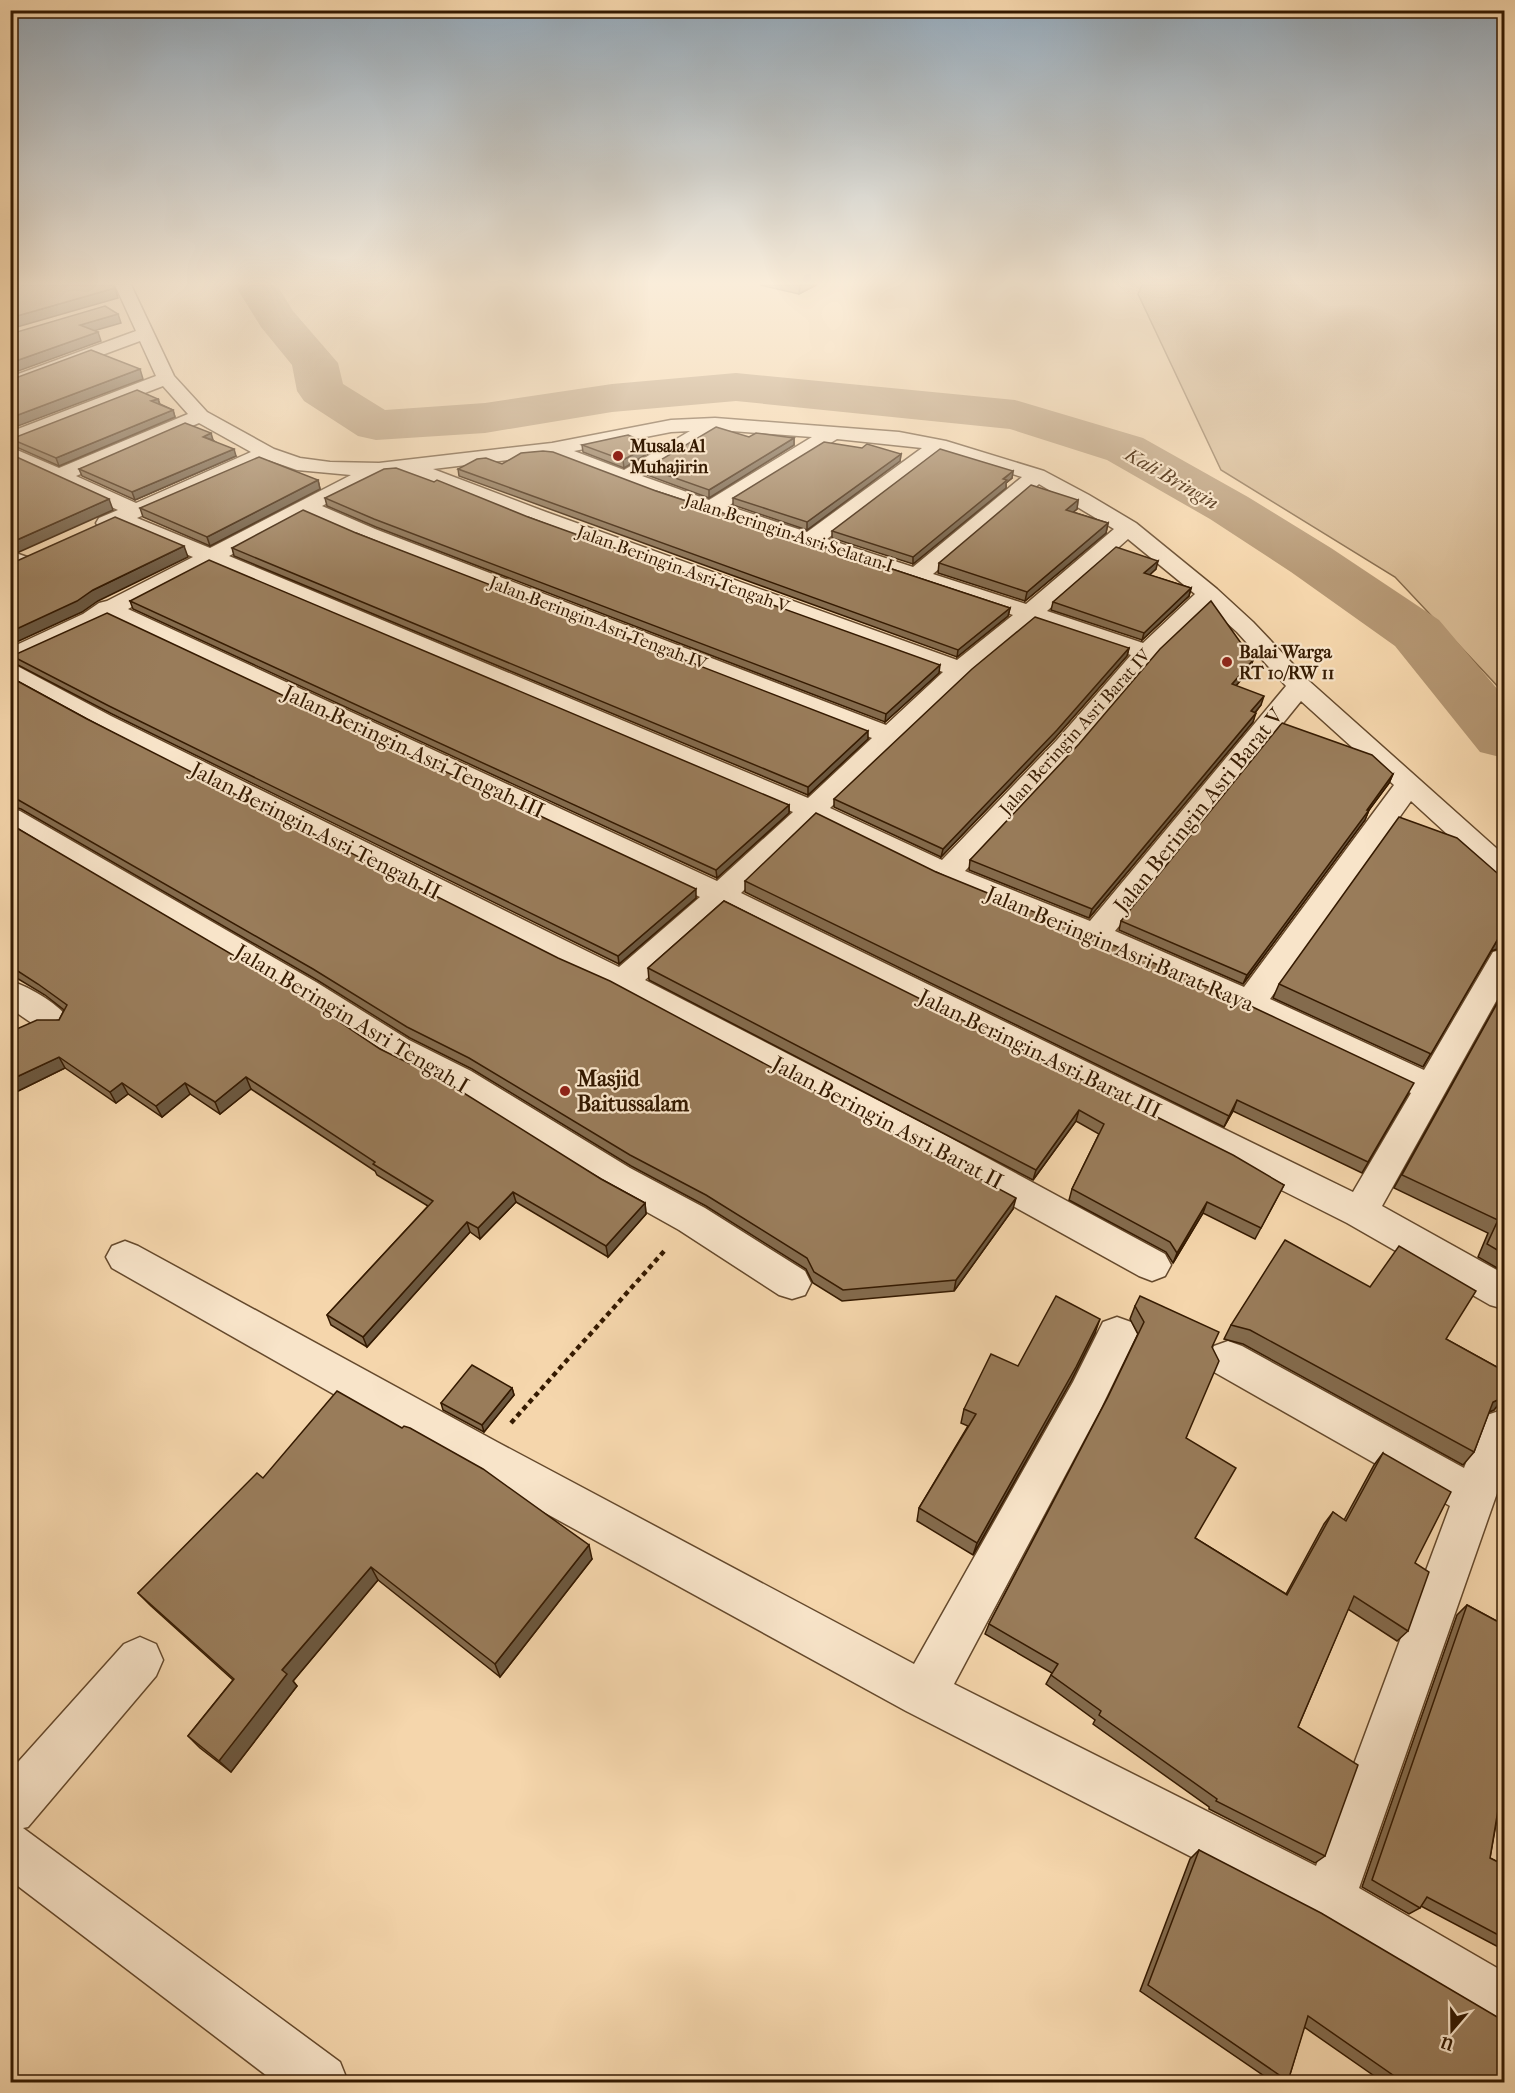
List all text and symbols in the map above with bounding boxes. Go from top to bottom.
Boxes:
place label: Musala Al Muhajirin [629,436,709,478]
water label: Kali Bringin [1119,442,1222,514]
marker: Musala Al Muhajirin [611,449,625,463]
street label: Jalan Beringin Asri Selatan I [680,489,896,577]
street label: Jalan Beringin Asri Tengah V [572,521,793,618]
street label: Jalan Beringin Asri Tengah IV [484,571,711,675]
place label: Balai Warga RT 10/RW 11 [1239,642,1334,684]
street label: Jalan Beringin Asri Barat IV [994,644,1156,821]
marker: Balai Warga RT 10/RW 11 [1220,655,1234,669]
street label: Jalan Beringin Asri Tengah III [277,679,549,824]
street label: Jalan Beringin Asri Barat V [1107,703,1290,920]
street label: Jalan Beringin Asri Tengah II [184,755,445,906]
street label: Jalan Beringin Asri Barat Raya [980,880,1258,1018]
street label: Jalan Beringin Asri Tengah I [228,938,474,1099]
street label: Jalan Beringin Asri Barat III [912,983,1165,1124]
street label: Jalan Beringin Asri Barat II [766,1050,1008,1195]
place label: Masjid Baitussalam [576,1066,690,1117]
marker: Masjid Baitussalam [558,1084,572,1098]
north arrow [1422,2000,1482,2060]
text: U [1437,2032,1457,2055]

